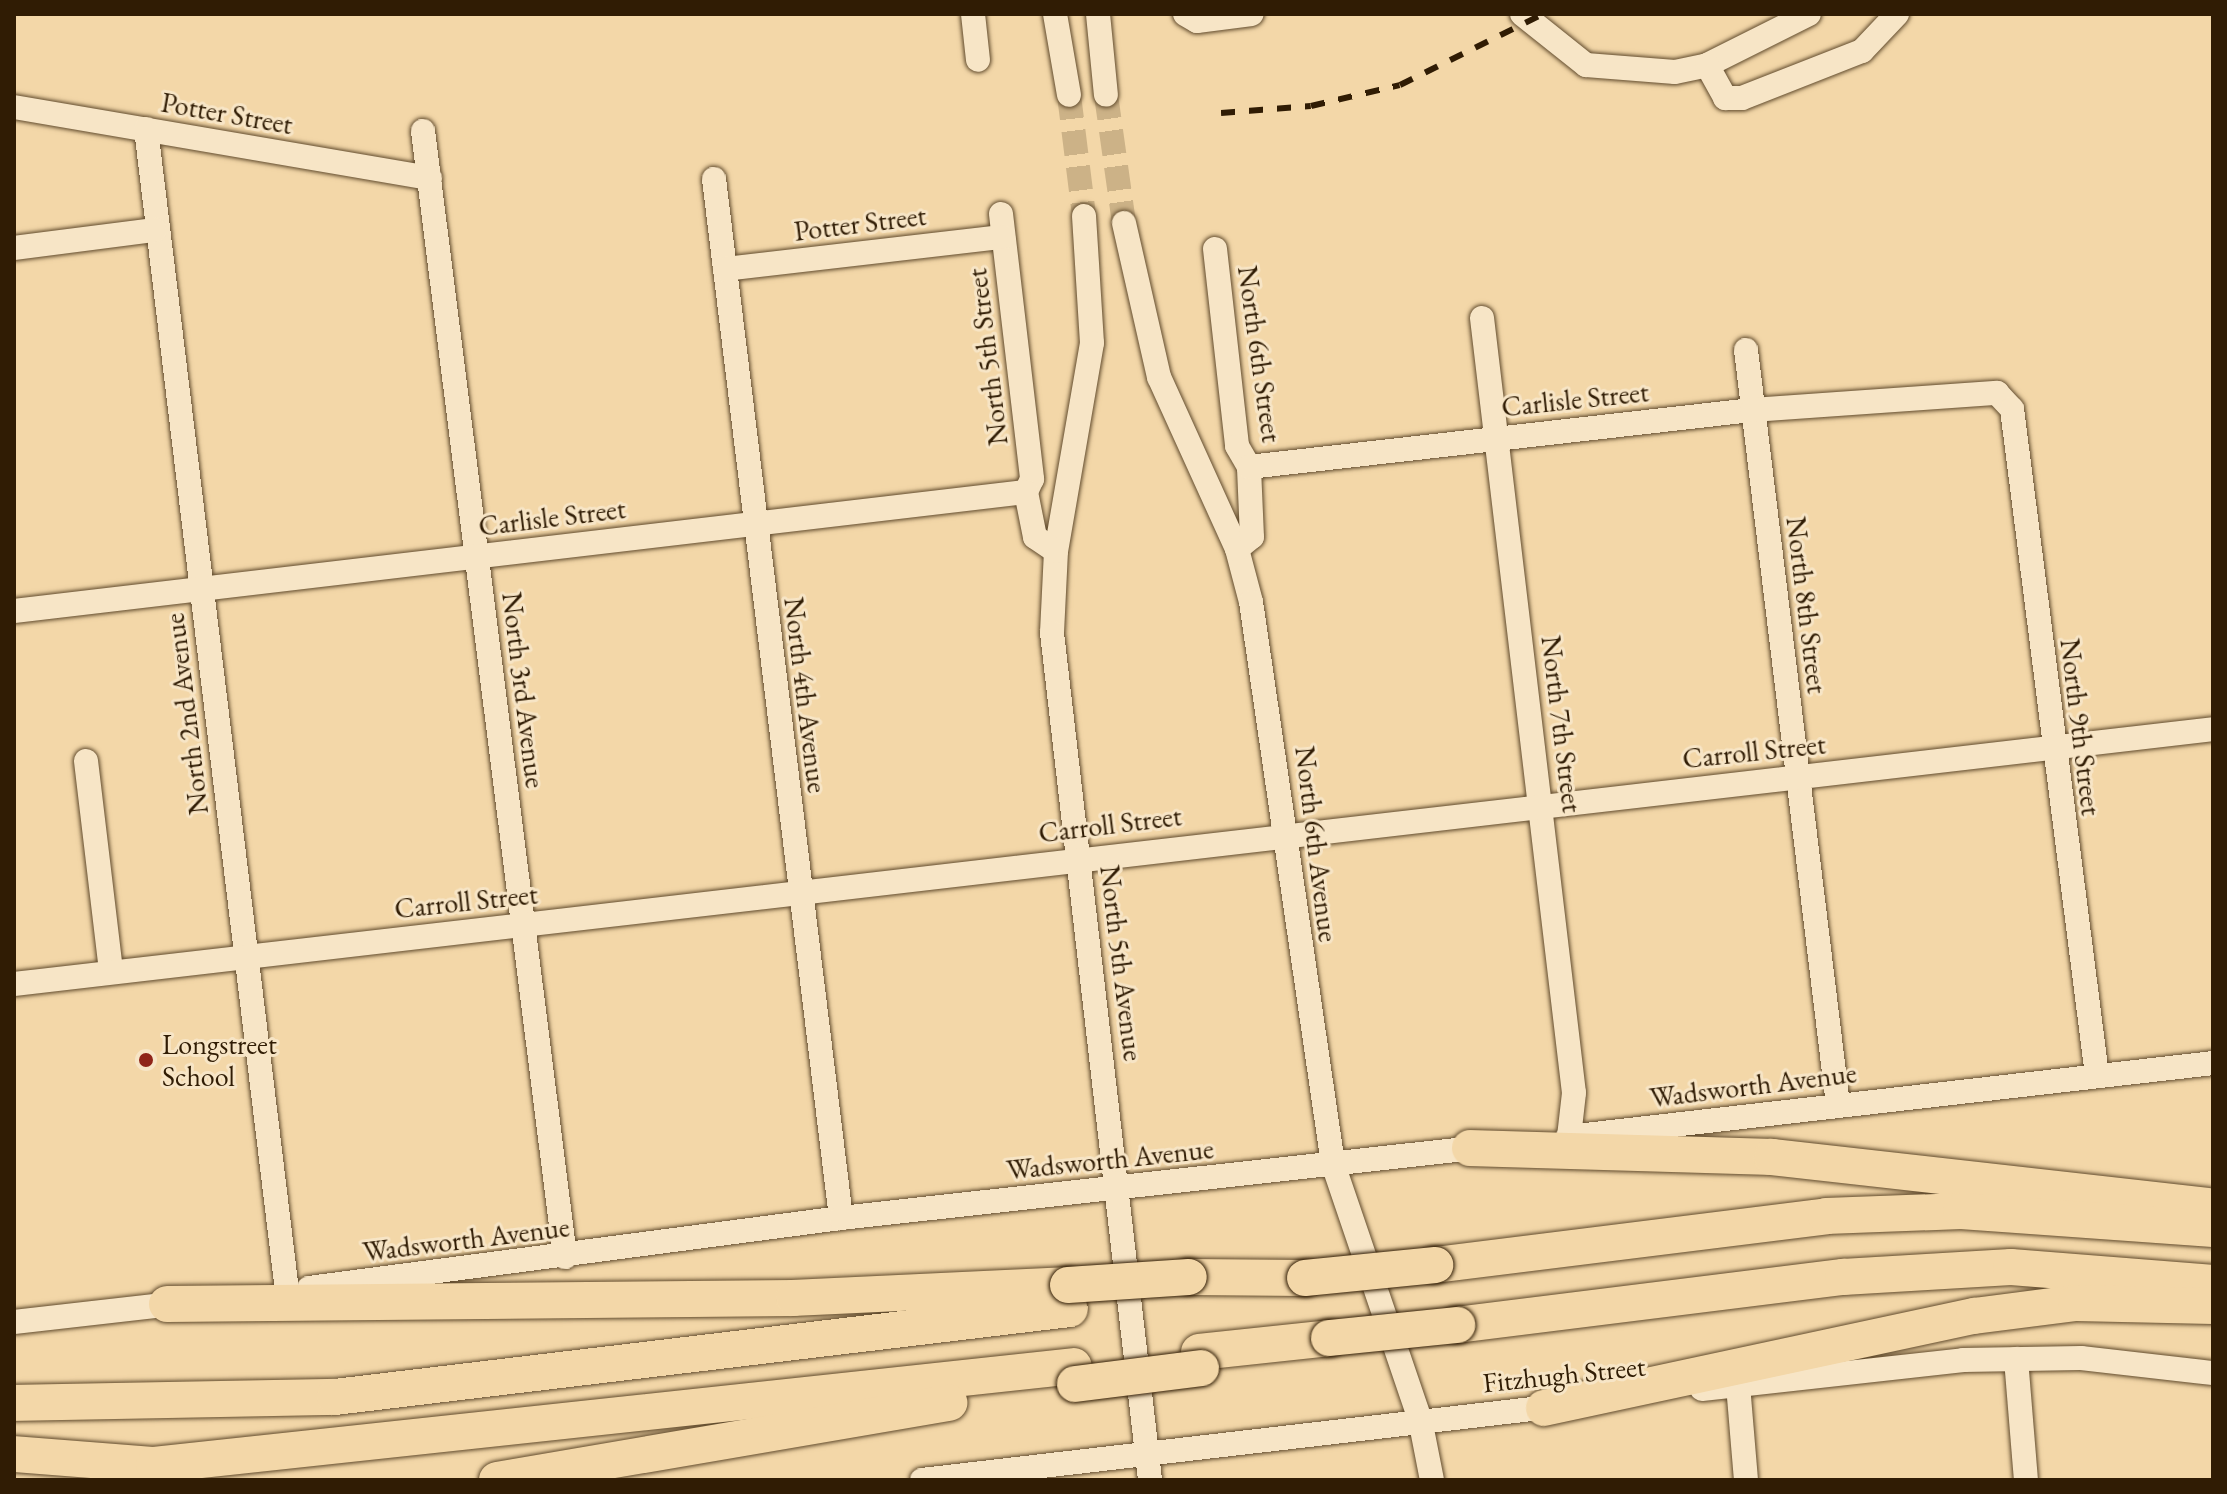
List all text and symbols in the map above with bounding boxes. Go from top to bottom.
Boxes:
street label: Potter Street [159,85,295,141]
street label: Potter Street [792,198,928,248]
street label: North 6th Street [1231,264,1289,444]
street label: North 5th Street [959,267,1015,447]
street label: Carlisle Street [1500,375,1650,423]
street label: Carlisle Street [477,491,627,543]
street label: North 8th Street [1779,515,1835,695]
street label: North 3rd Avenue [495,590,553,790]
street label: North 4th Avenue [777,595,835,795]
street label: North 2nd Avenue [157,611,215,817]
street label: North 7th Street [1534,634,1590,814]
street label: North 9th Street [2053,637,2109,817]
street label: Carroll Street [1681,727,1827,775]
street label: North 6th Avenue [1288,744,1346,944]
street label: Carroll Street [1037,799,1183,849]
street label: North 5th Avenue [1093,863,1151,1063]
street label: Carroll Street [393,877,539,925]
place label: Longstreet School [162,1027,277,1093]
marker: Longstreet School [137,1051,155,1069]
street label: Wadsworth Avenue [1648,1056,1858,1114]
street label: Wadsworth Avenue [1005,1131,1215,1187]
street label: Wadsworth Avenue [361,1210,571,1268]
street label: Fitzhugh Street [1481,1349,1647,1399]

